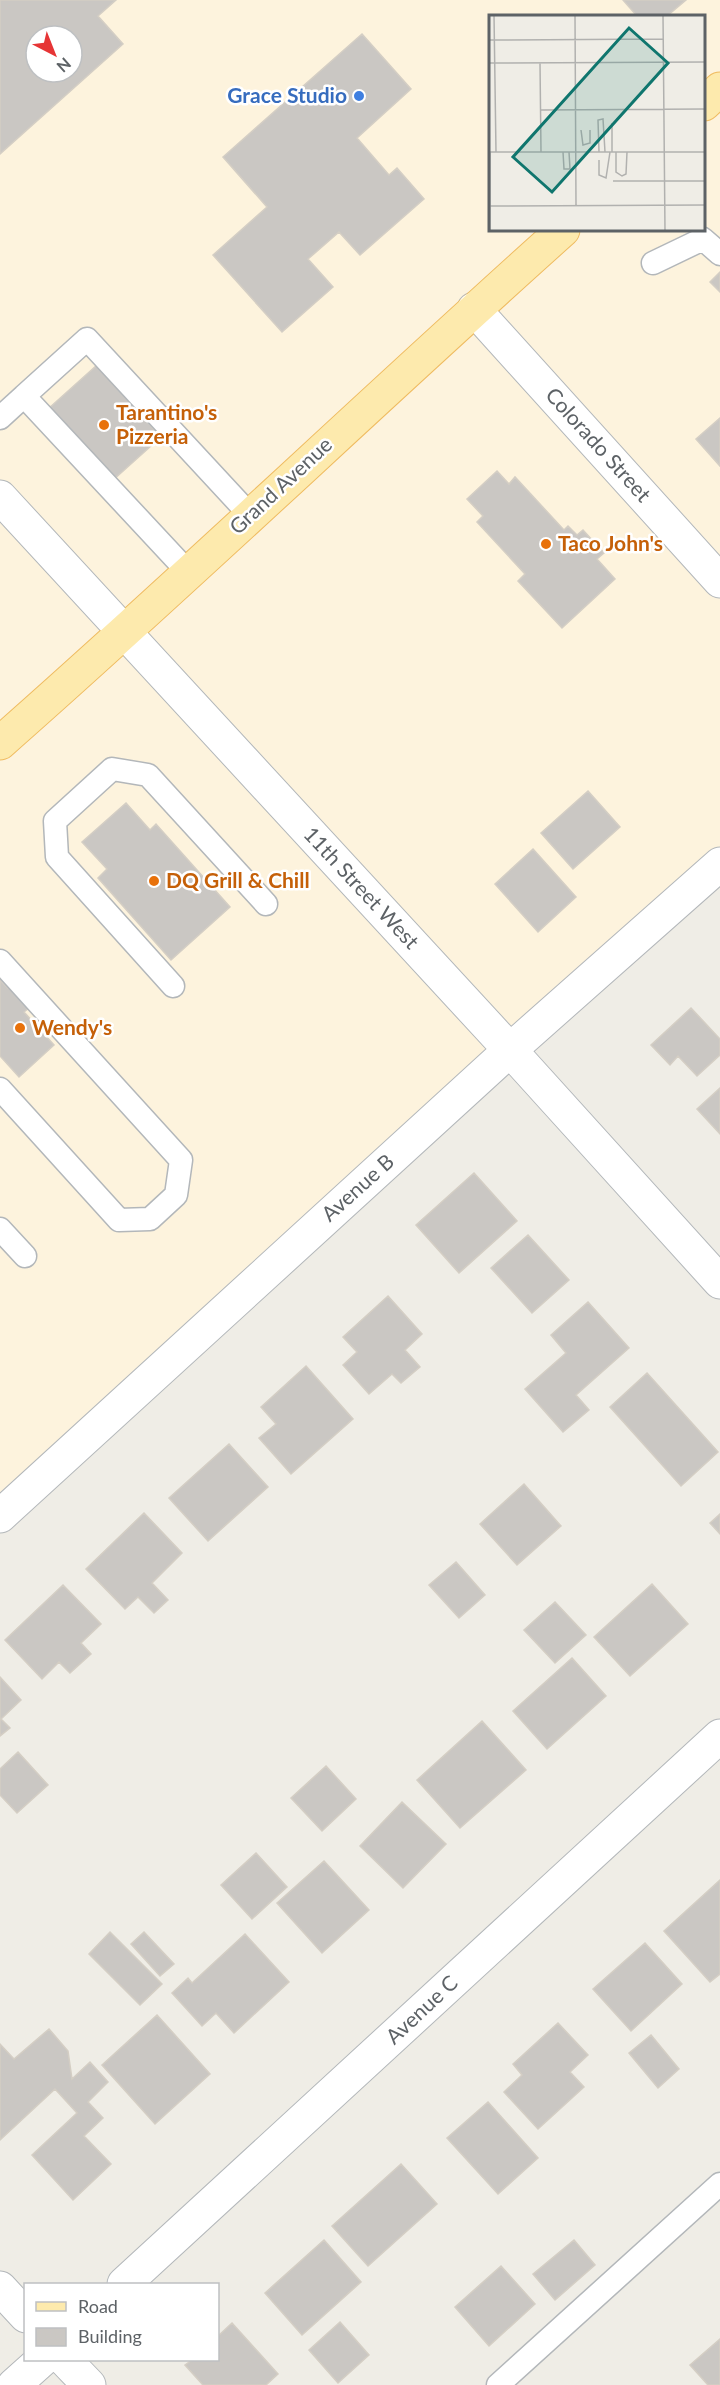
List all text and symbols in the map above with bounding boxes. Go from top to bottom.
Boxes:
inset map [489,15,705,231]
north arrow [24,24,84,84]
text: N [53,54,75,77]
place label: Grace Studio [227,82,347,107]
marker: Grace Studio [352,89,366,103]
street label: Colorado Street [541,382,657,507]
place label: Tarantino's Pizzeria [116,399,217,448]
marker: Tarantino's Pizzeria [97,418,111,432]
street label: Grand Avenue [224,431,336,539]
place label: Taco John's [558,530,663,555]
marker: Taco John's [539,537,553,551]
street label: 11th Street West [299,821,425,953]
place label: DQ Grill & Chill [166,867,310,892]
marker: DQ Grill & Chill [147,874,161,888]
place label: Wendy's [32,1014,112,1039]
marker: Wendy's [13,1021,27,1035]
street label: Avenue B [316,1148,398,1226]
street label: Avenue C [380,1969,462,2048]
legend [24,2283,219,2361]
text: Road [78,2295,118,2317]
text: Building [78,2325,142,2347]

